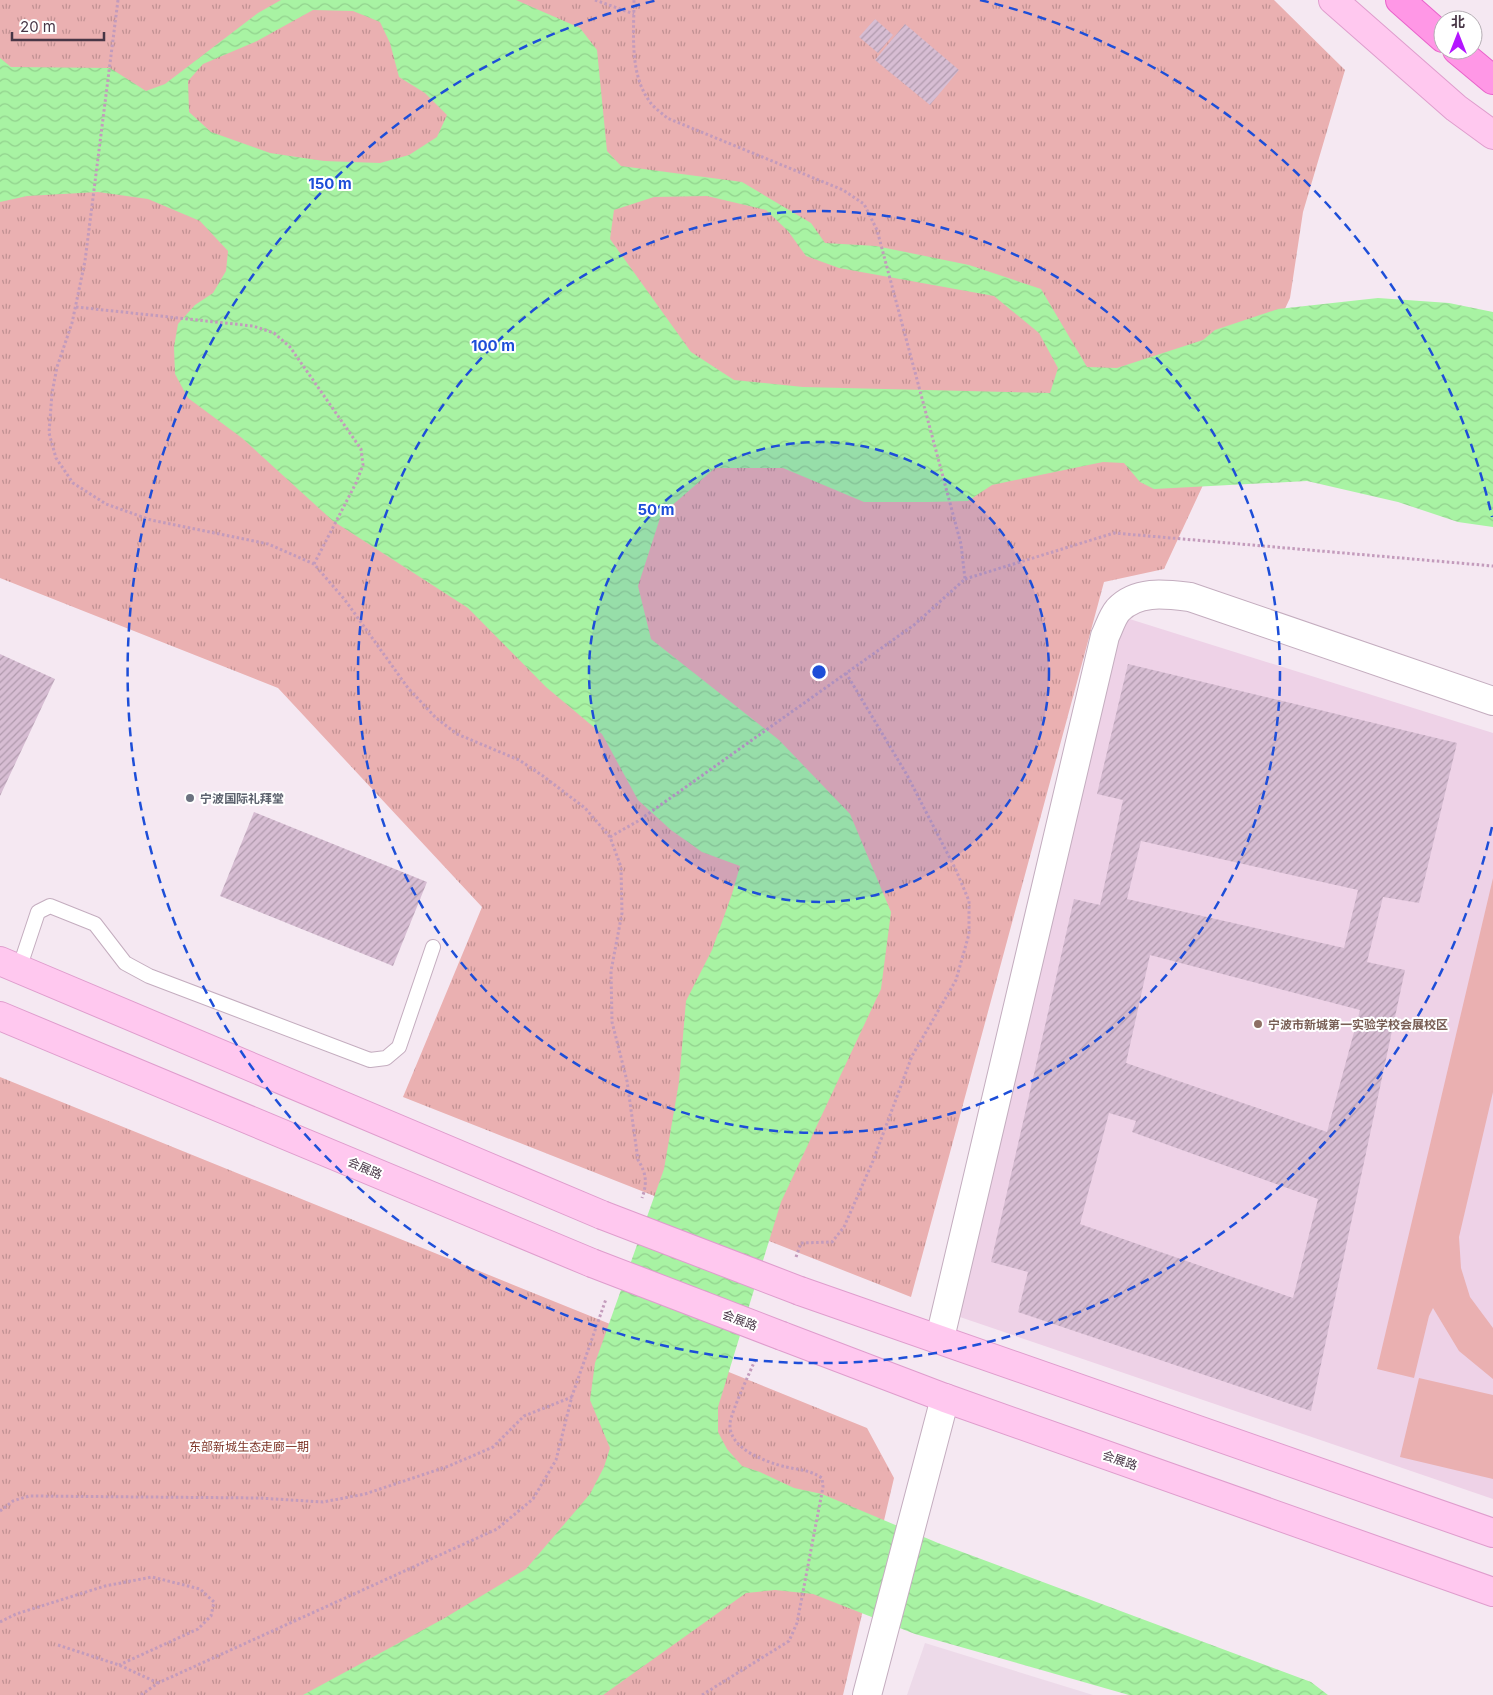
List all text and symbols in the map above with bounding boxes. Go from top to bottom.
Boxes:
scale bar [12,10,105,42]
north arrow [1433,10,1483,60]
text: 北 [1451,13,1465,30]
text: 20 m [20,17,56,36]
text: 150 m [308,174,352,193]
text: 100 m [471,336,515,355]
text: 50 m [638,500,674,519]
centre of rings [810,663,828,681]
place label: 宁波国际礼拜堂 [200,791,284,806]
marker: 宁波国际礼拜堂 [184,792,196,804]
place label: 宁波市新城第一实验学校会展校区 [1268,1017,1448,1032]
marker: 宁波市新城第一实验学校会展校区 [1252,1018,1264,1030]
street label: 会展路 [345,1154,385,1182]
street label: 会展路 [721,1307,759,1333]
park label: 东部新城生态走廊一期 [189,1439,309,1454]
street label: 会展路 [1101,1447,1139,1473]

